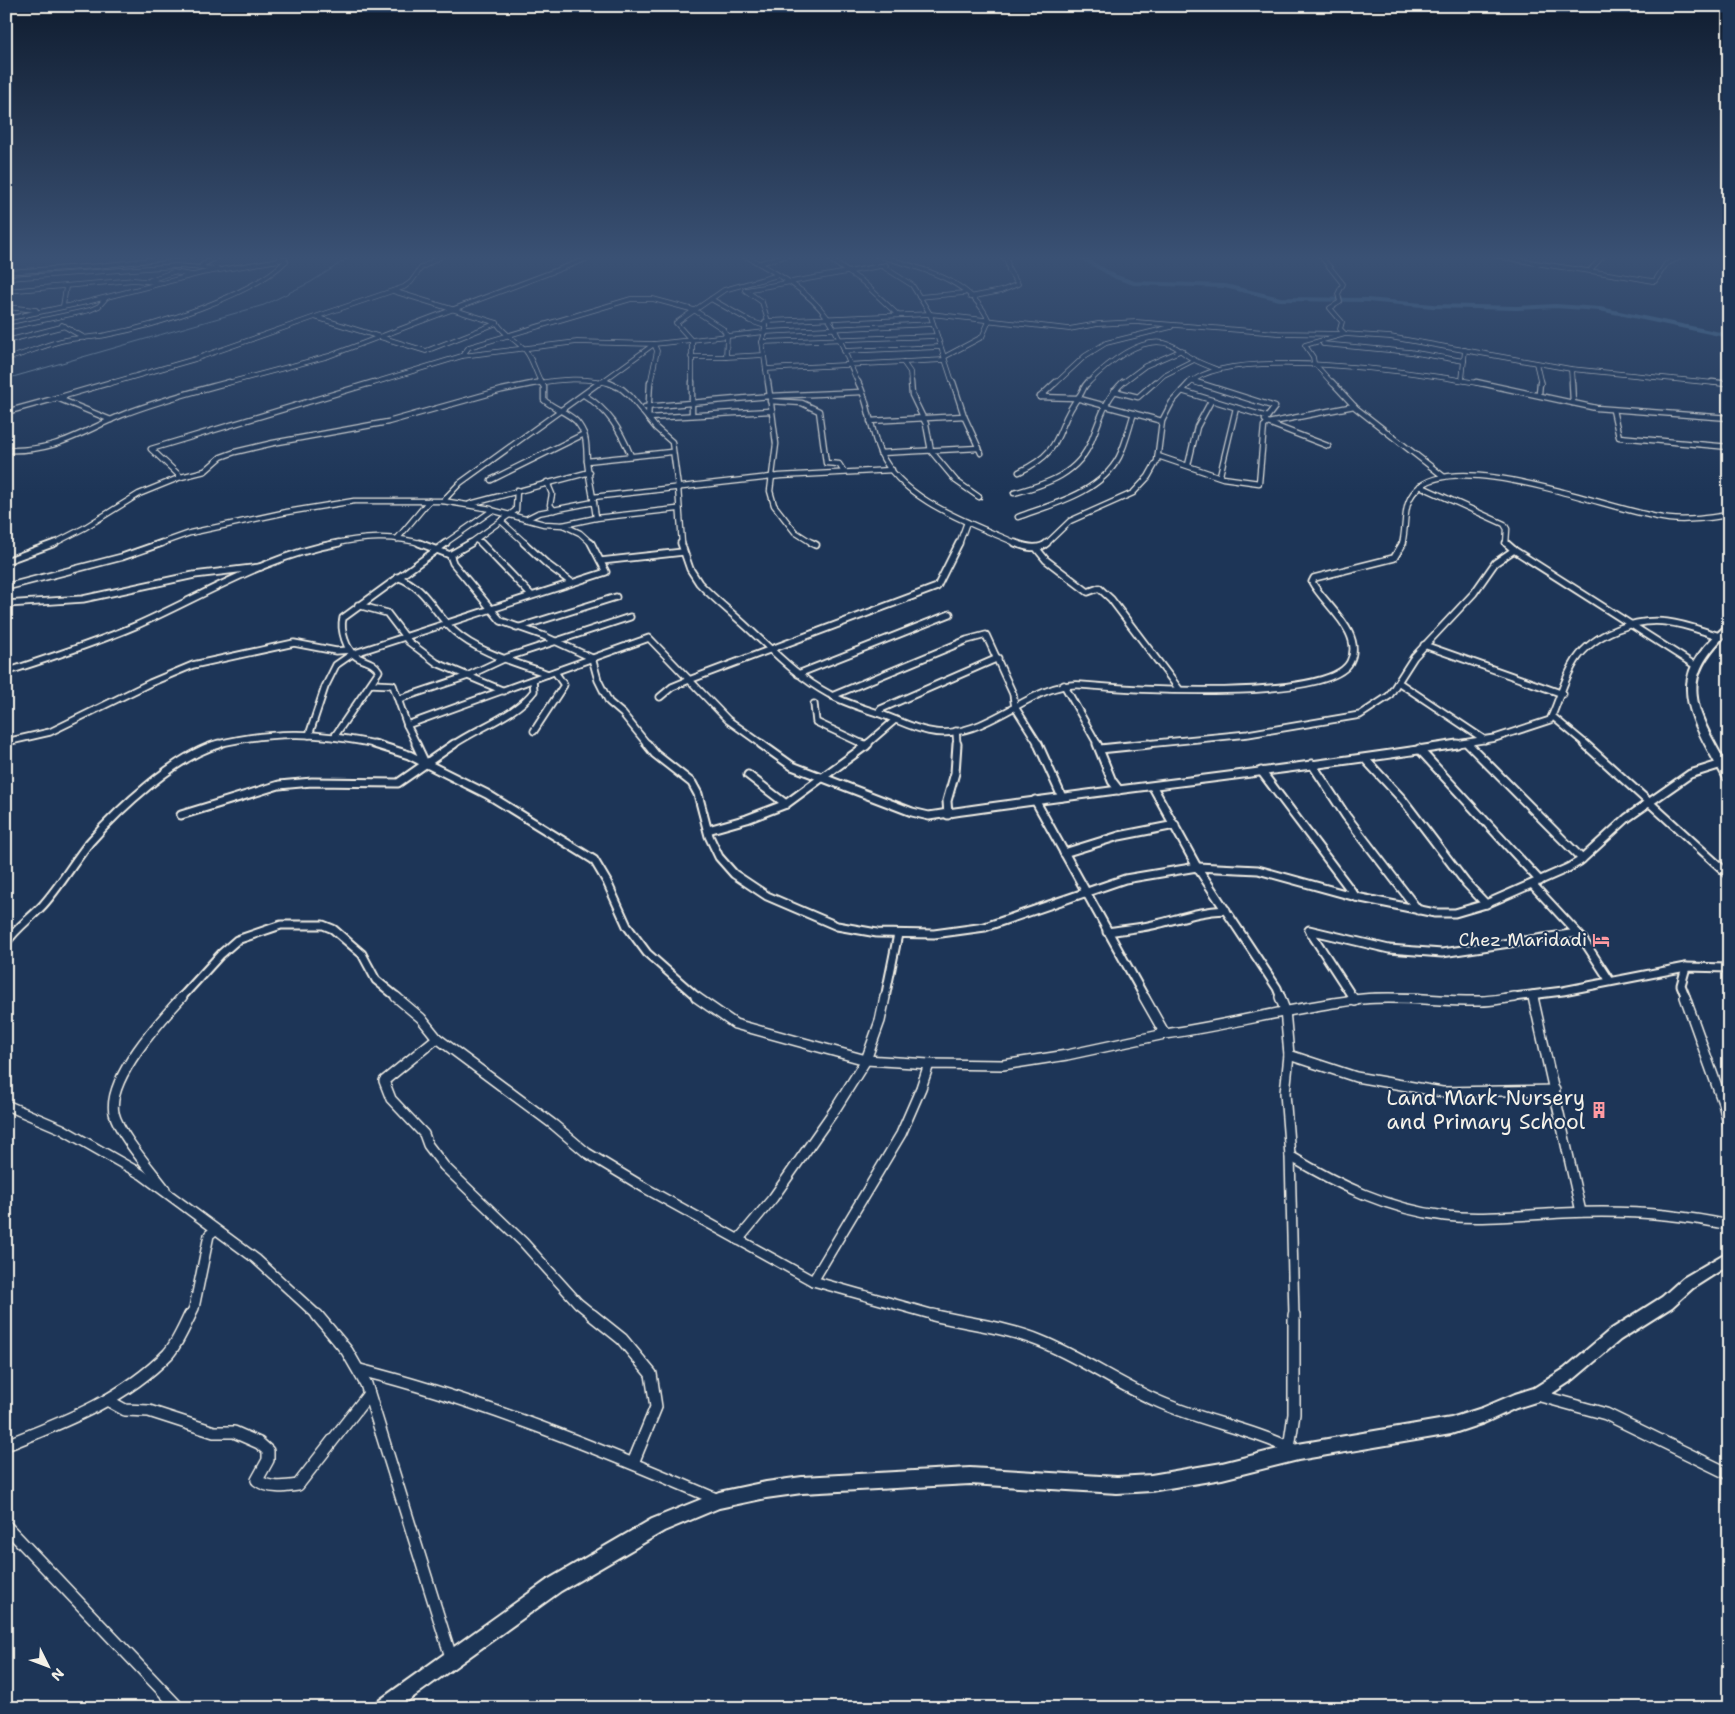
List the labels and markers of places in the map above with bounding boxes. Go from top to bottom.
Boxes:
place label: Chez Maridadi [1459,928,1587,952]
hotel icon: Chez Maridadi [1591,930,1611,950]
place label: Land Mark Nursery and Primary School [1386,1084,1586,1136]
building icon: Land Mark Nursery and Primary School [1589,1100,1609,1120]

